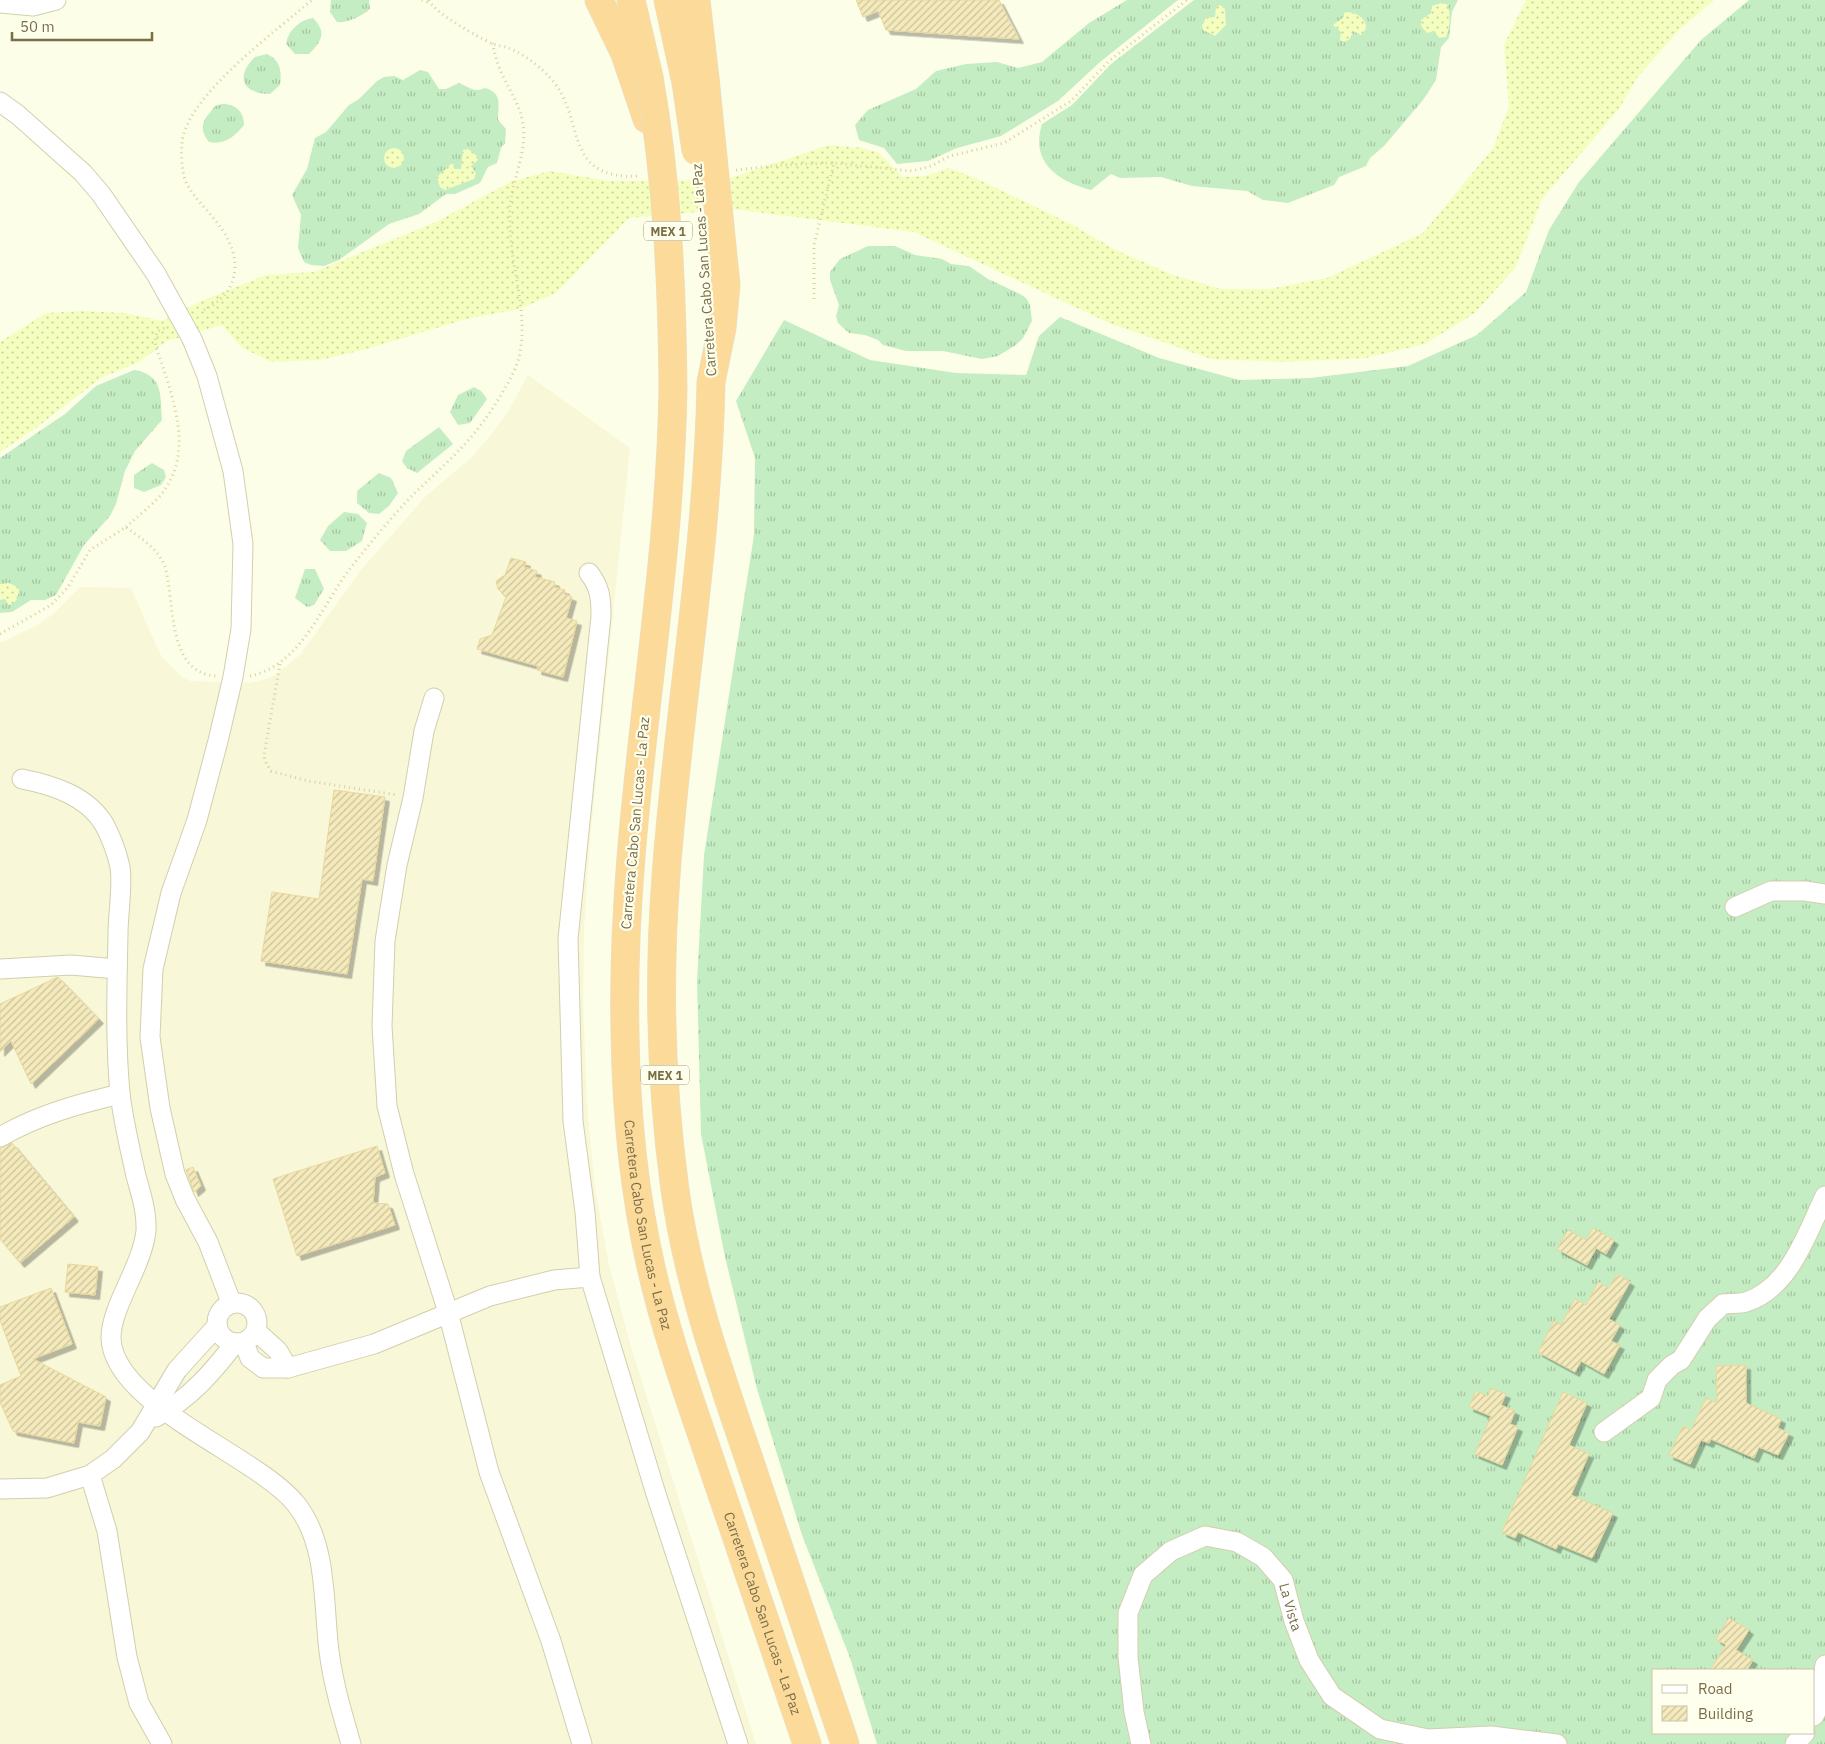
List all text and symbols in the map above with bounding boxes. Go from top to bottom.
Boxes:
scale bar [12,10,152,42]
text: 50 m [20,17,55,36]
street label: Carretera Cabo San Lucas - La Paz [688,163,720,377]
road number: MEX 1 [644,222,692,240]
street label: Carretera Cabo San Lucas - La Paz [617,716,653,930]
road number: MEX 1 [641,1066,689,1084]
street label: Carretera Cabo San Lucas - La Paz [620,1119,676,1333]
street label: Carretera Cabo San Lucas - La Paz [720,1509,805,1718]
street label: La Vista [1275,1581,1306,1634]
legend [1652,1669,1815,1734]
text: Road [1698,1679,1733,1698]
text: Building [1698,1704,1753,1723]

